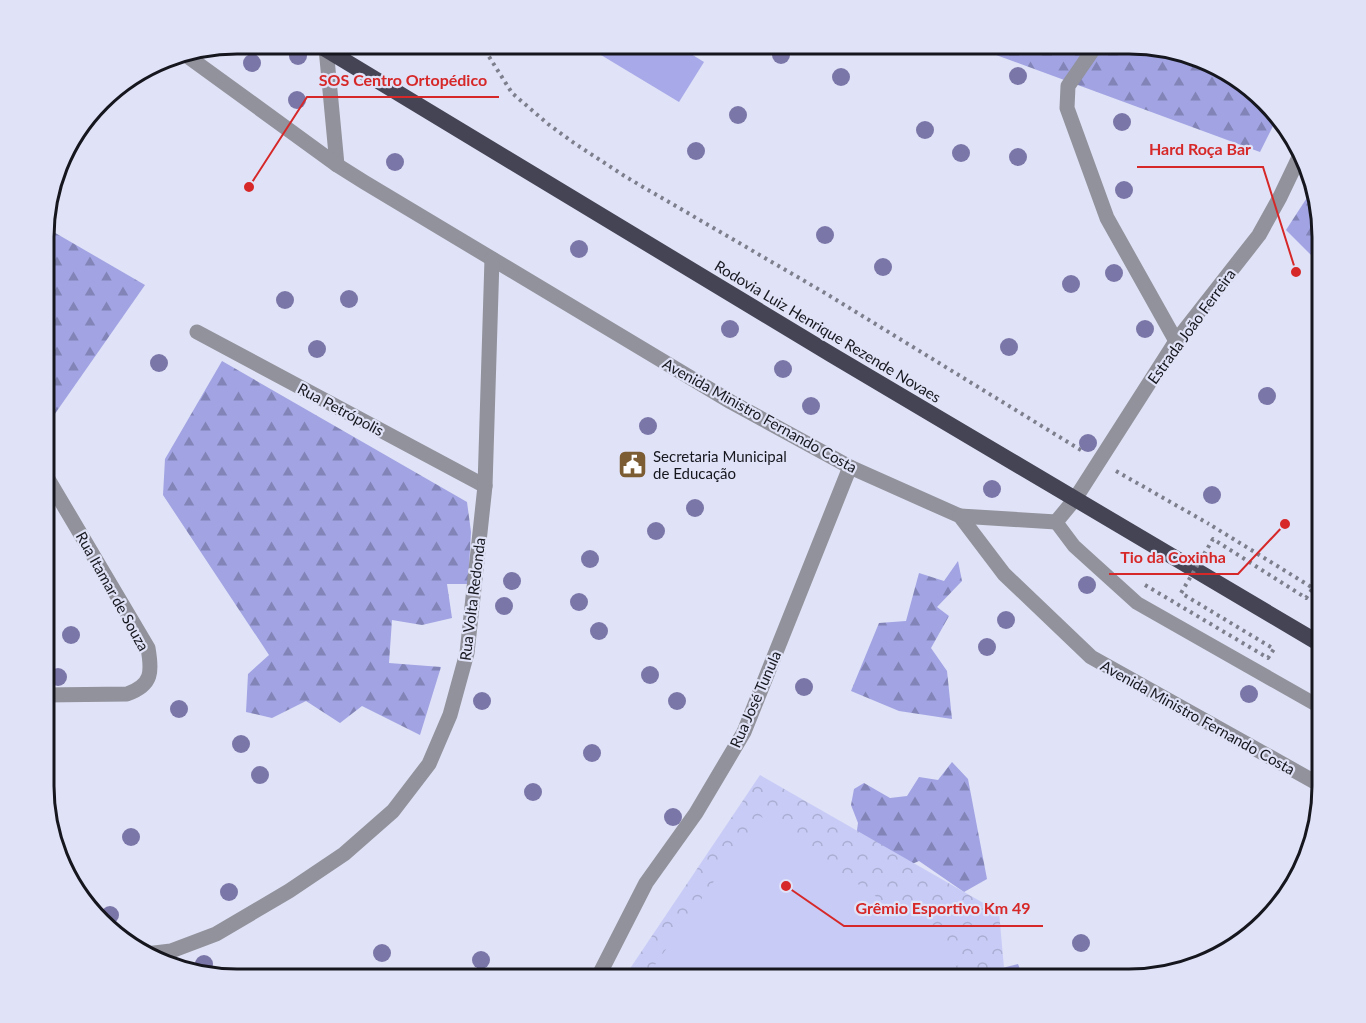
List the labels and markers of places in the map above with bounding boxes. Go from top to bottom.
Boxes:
callout: SOS Centro Ortopédico [307,63,499,97]
callout: Hard Roça Bar [1137,133,1263,167]
place label: Secretaria Municipal de Educação [653,447,787,482]
public building icon: Secretaria Municipal de Educação [616,449,648,481]
callout: Tio da Coxinha [1109,540,1238,574]
callout: Grêmio Esportivo Km 49 [844,892,1043,926]

